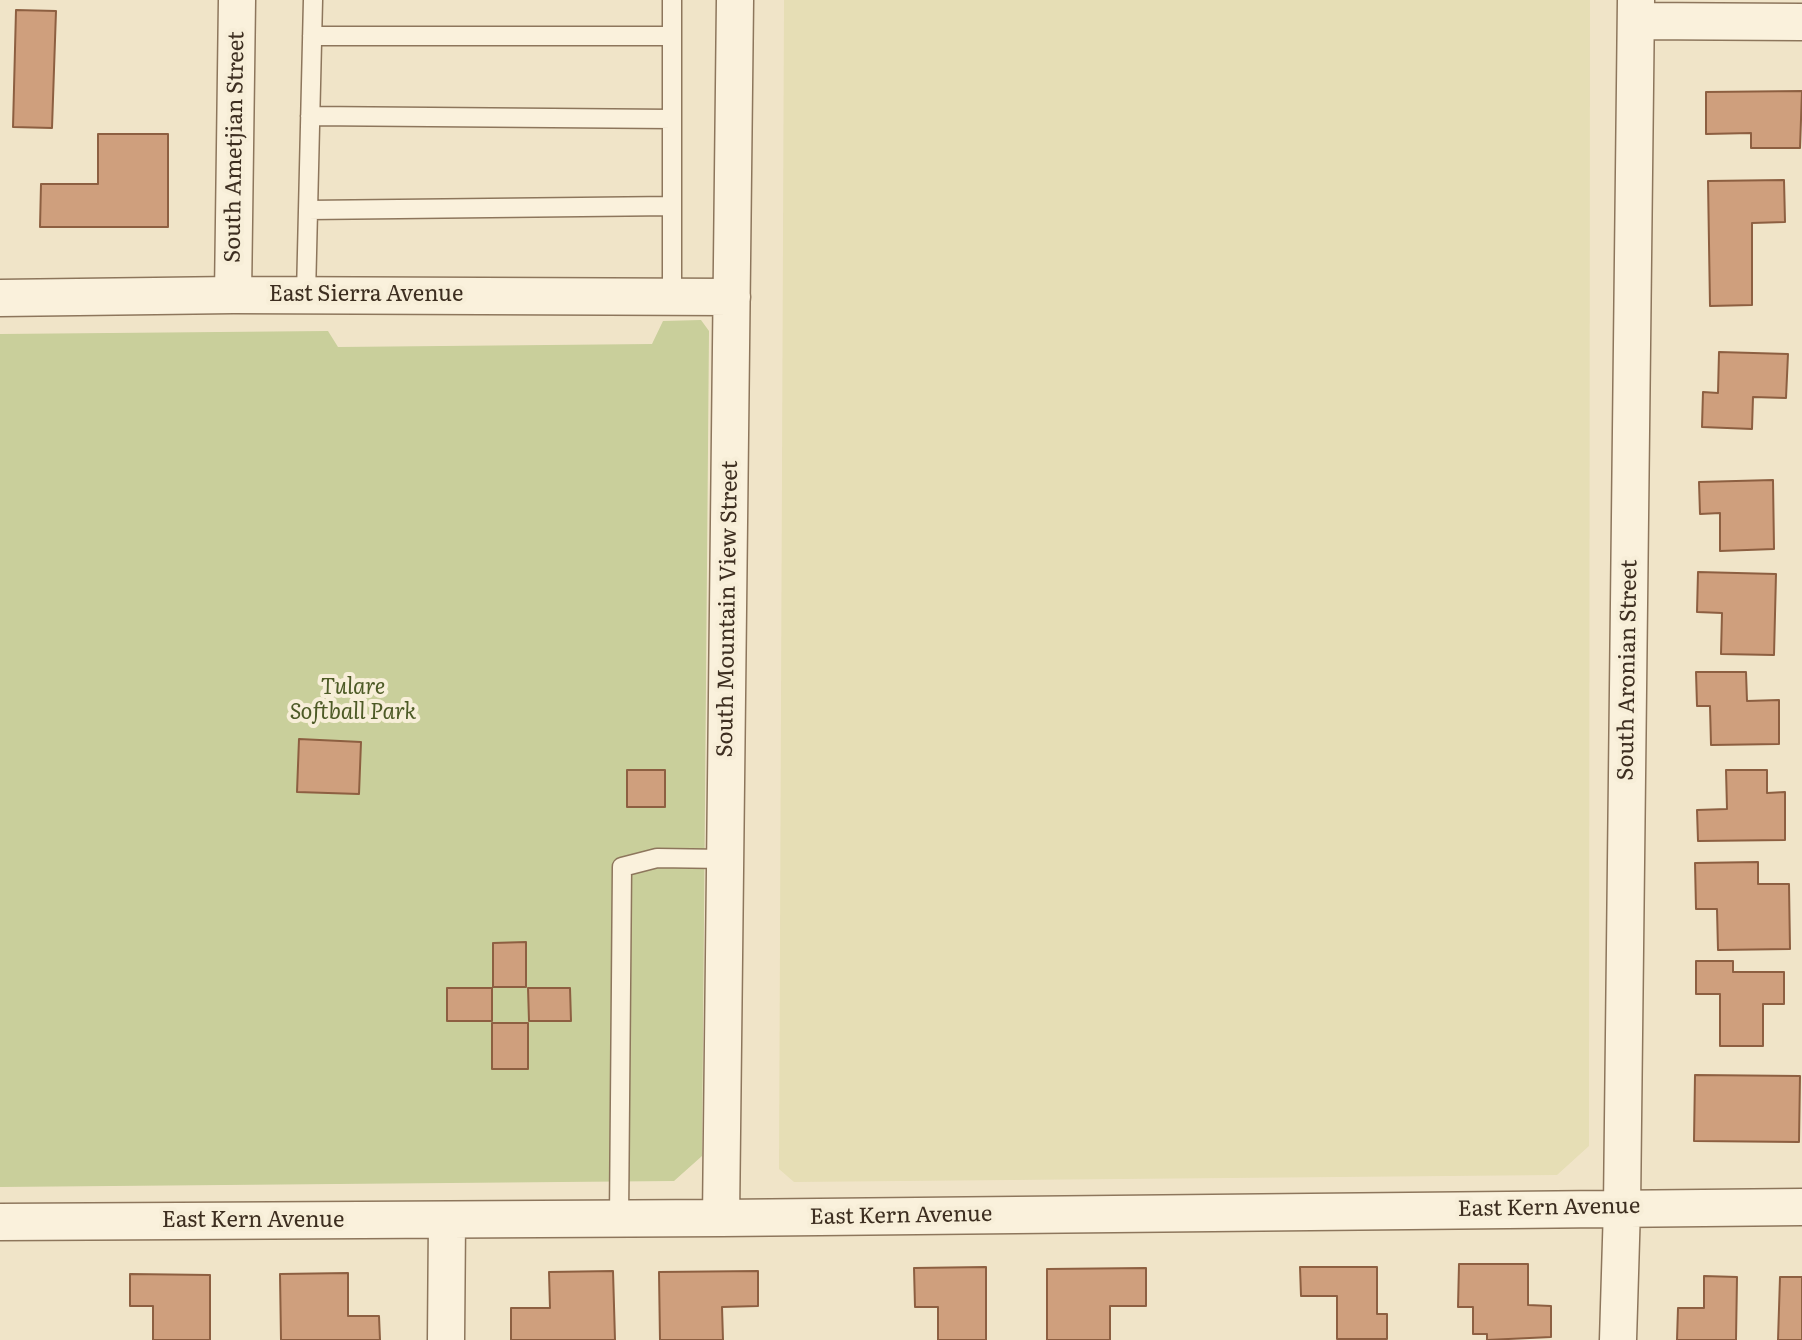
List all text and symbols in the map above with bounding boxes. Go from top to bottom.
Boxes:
street label: South Ametjian Street [220,31,250,263]
street label: East Sierra Avenue [269,282,463,308]
street label: South Mountain View Street [712,460,744,758]
street label: South Aronian Street [1613,559,1643,781]
park label: Tulare Softball Park [290,675,416,726]
street label: East Kern Avenue [1457,1193,1641,1223]
street label: East Kern Avenue [809,1201,993,1231]
street label: East Kern Avenue [162,1208,344,1234]

